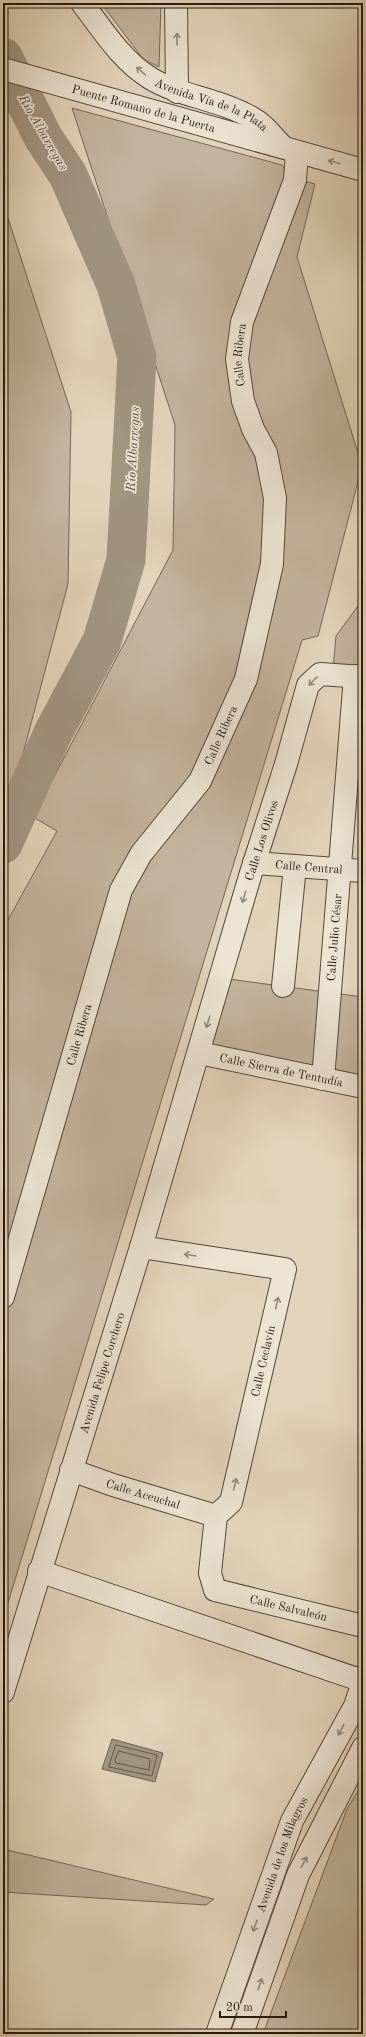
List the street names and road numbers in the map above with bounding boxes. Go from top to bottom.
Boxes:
street label: Avenida Vía de la Plata [152,77,270,134]
street label: Puente Romano de la Puerta [70,84,216,135]
street label: Calle Ribera [232,323,249,387]
street label: Calle Ribera [203,704,240,767]
street label: Calle Los Olivos [244,799,281,882]
street label: Calle Central [275,860,343,876]
street label: Calle Julio César [326,893,345,982]
street label: Calle Ribera [65,1003,95,1067]
street label: Calle Sierra de Tentudía [218,1052,344,1090]
street label: Avenida Felipe Corchero [78,1311,127,1435]
street label: Calle Ceclavín [250,1324,278,1398]
street label: Calle Aceuchal [104,1478,181,1512]
street label: Calle Salvaleón [248,1594,329,1624]
street label: Avenida de los Milagros [255,1795,311,1914]

